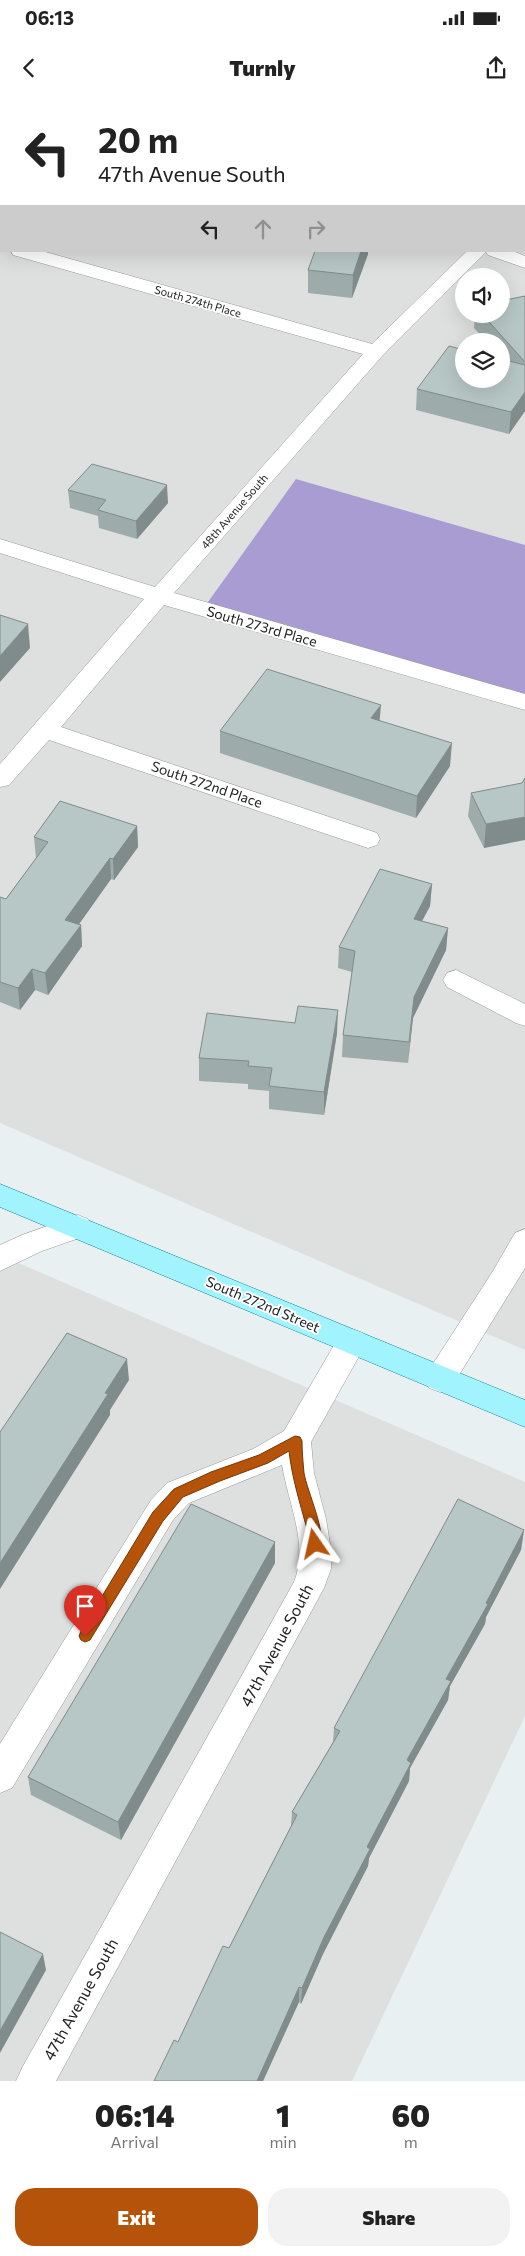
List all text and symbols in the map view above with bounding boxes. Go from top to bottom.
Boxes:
text: 06:13 [25,6,74,29]
icon: back [15,54,43,82]
text: Turnly [229,54,296,81]
icon: share [482,54,510,82]
text: 20 m [98,117,178,160]
icon: left [15,120,80,185]
text: 47th Avenue South [98,160,286,187]
icon: left [196,215,224,243]
icon: ahead [249,215,277,243]
icon: right [302,215,330,243]
map controls [455,268,510,388]
button: sound [455,268,510,323]
street label: South 274th Place [153,282,243,320]
button: layers [455,333,510,388]
street label: 48th Avenue South [198,471,270,551]
street label: South 273rd Place [205,602,319,650]
street label: South 272nd Place [149,757,265,811]
street label: South 272nd Street [203,1272,323,1336]
position arrow [288,1517,340,1569]
street label: 47th Avenue South [236,1580,316,1710]
pin [64,1585,106,1636]
icon: arrive [71,1592,99,1620]
street label: 47th Avenue South [39,1935,121,2063]
text: 06:14 [95,2096,175,2133]
text: 1 [276,2096,290,2133]
text: 60 [391,2096,430,2133]
text: Arrival [110,2132,159,2151]
text: min [269,2132,297,2151]
text: m [404,2132,418,2151]
button: Exit [15,2188,258,2246]
button: Share [268,2188,510,2246]

